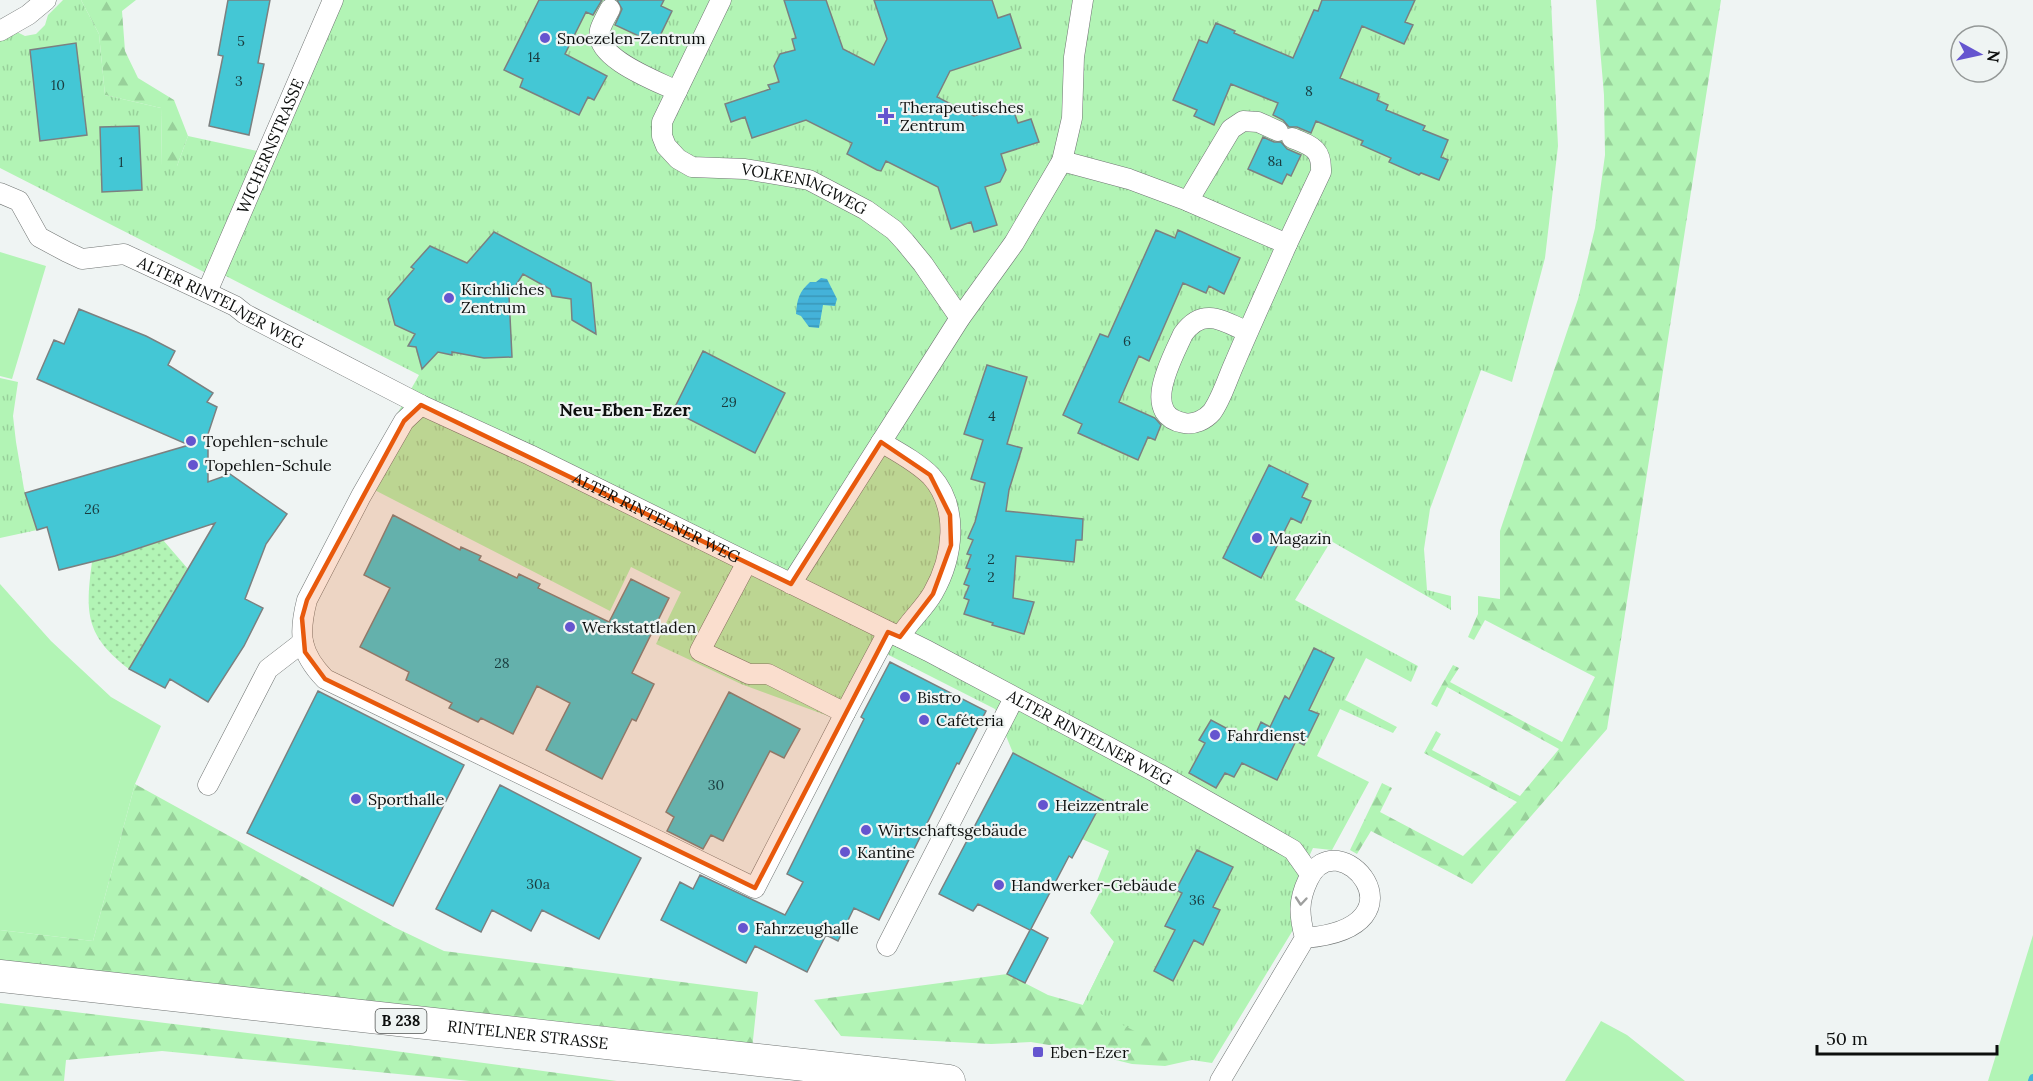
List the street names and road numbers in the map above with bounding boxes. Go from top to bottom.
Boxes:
street label: WICHERNSTRASSE [232,75,308,217]
street label: VOLKENINGWEG [739,158,871,219]
street label: ALTER RINTELNER WEG [134,251,308,353]
street label: ALTER RINTELNER WEG [569,467,744,567]
street label: ALTER RINTELNER WEG [1003,685,1176,790]
road number: B 238 [376,1009,426,1033]
street label: RINTELNER STRASSE [446,1016,609,1053]

